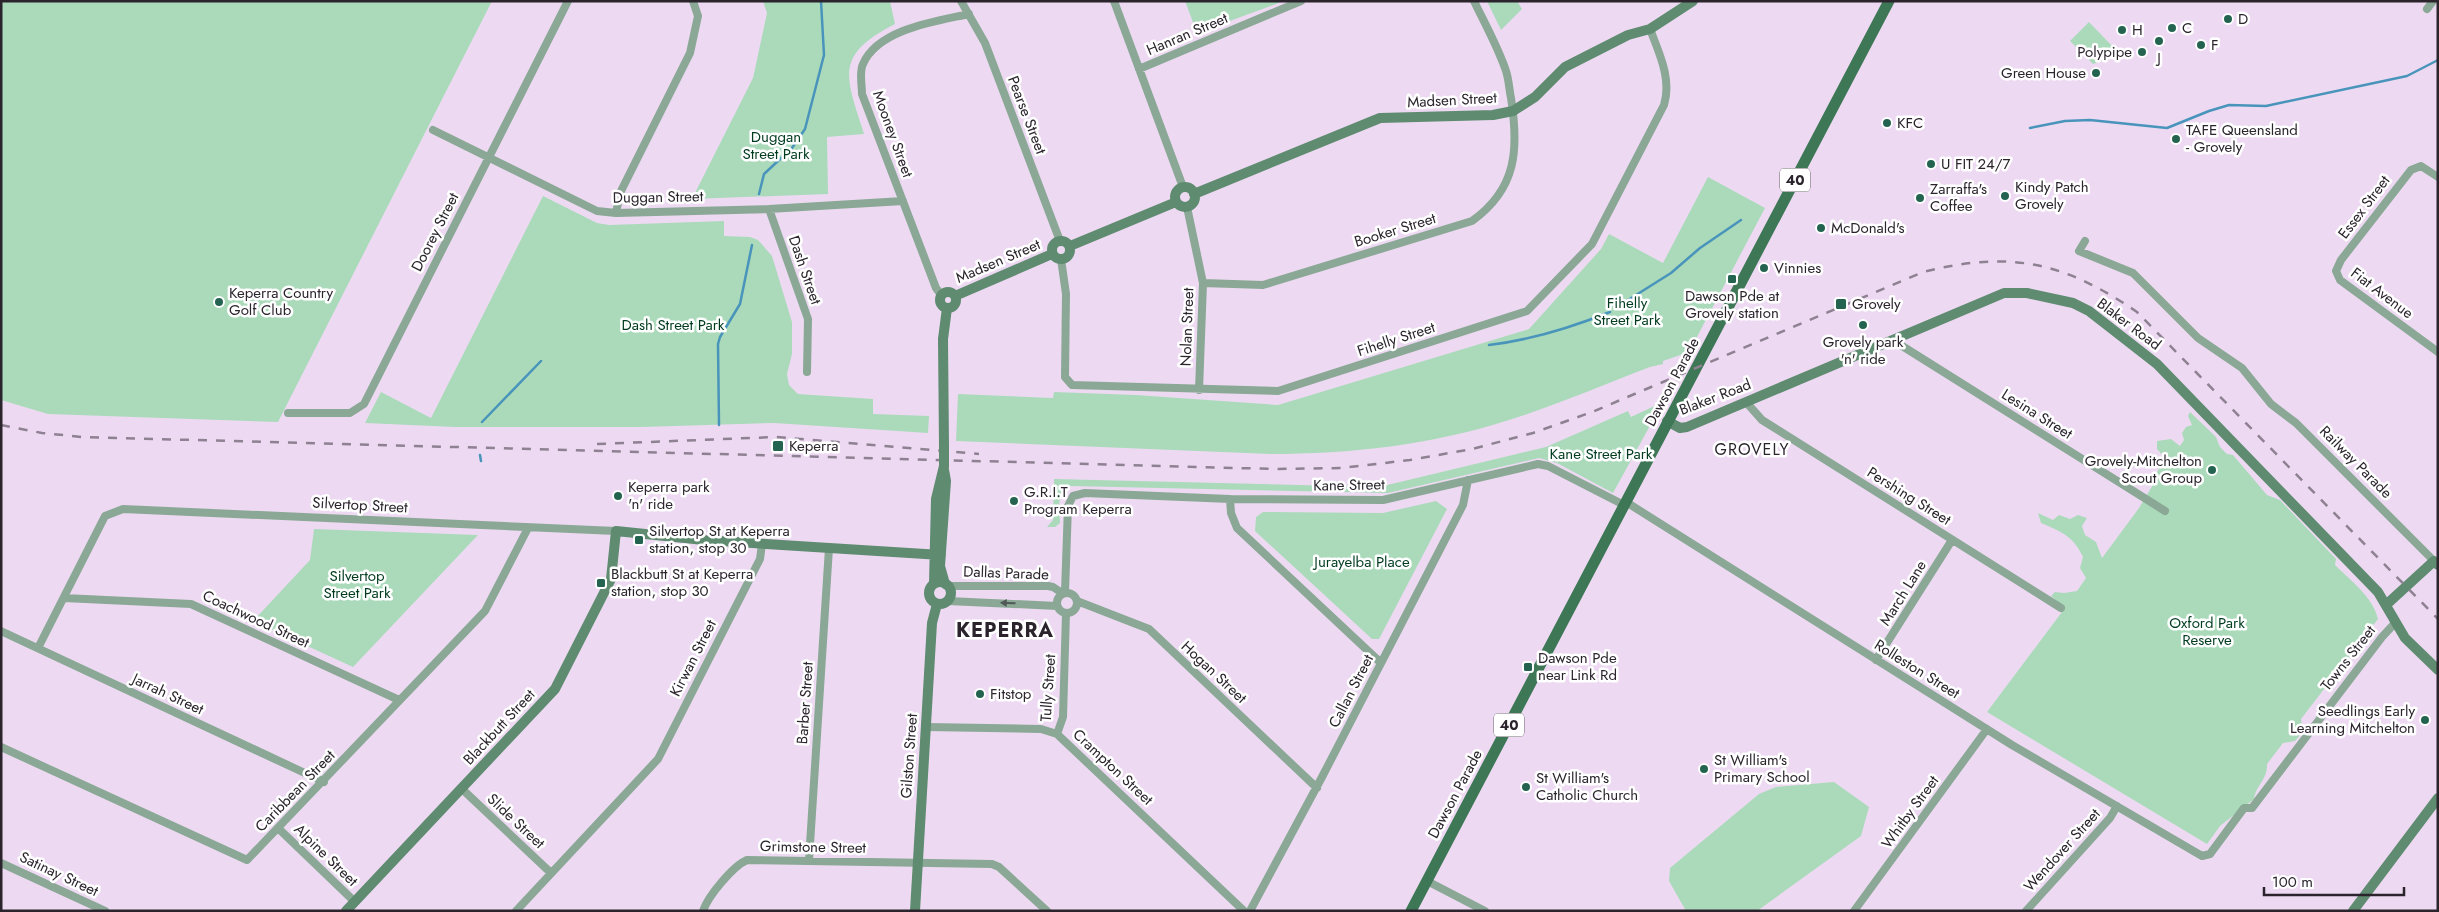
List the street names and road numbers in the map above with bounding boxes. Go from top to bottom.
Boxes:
street label: Hanran Street [1143,7,1231,61]
street label: Pearse Street [1002,73,1052,158]
street label: Madsen Street [1407,87,1498,113]
street label: Mooney Street [867,88,919,181]
road number: 40 [1780,168,1810,192]
street label: Essex Street [2333,170,2395,243]
street label: Duggan Street [613,185,704,209]
street label: Doorey Street [406,188,464,275]
street label: Booker Street [1351,207,1439,253]
street label: Dash Street [783,233,827,308]
street label: Madsen Street [952,233,1044,289]
street label: Fiat Avenue [2346,262,2418,324]
street label: Nolan Street [1175,287,1199,367]
street label: Blaker Road [2092,293,2166,355]
street label: Fihelly Street [1354,316,1438,362]
street label: Dawson Parade [1639,333,1705,430]
street label: Blaker Road [1676,373,1754,421]
street label: Lesina Street [1997,384,2077,445]
street label: Railway Parade [2315,421,2398,504]
street label: Pershing Street [1863,461,1956,531]
street label: Kane Street [1313,473,1385,497]
street label: Silvertop Street [312,492,409,519]
street label: March Lane [1874,556,1932,630]
street label: Dallas Parade [963,561,1049,585]
street label: Coachwood Street [199,585,314,654]
street label: Kirwan Street [664,615,722,700]
street label: Towns Street [2315,620,2381,695]
street label: Rolleston Street [1870,634,1964,704]
street label: Hogan Street [1176,636,1252,709]
street label: Callan Street [1323,650,1379,732]
street label: Tully Street [1035,653,1061,722]
street label: Barber Street [791,661,819,745]
street label: Jarrah Street [127,667,208,720]
street label: Blackbutt Street [458,684,540,770]
street label: Gilston Street [895,712,923,799]
road number: 40 [1494,714,1524,736]
street label: Crampton Street [1068,724,1158,810]
street label: Caribbean Street [250,745,340,837]
street label: Dawson Parade [1422,745,1488,842]
street label: Whitby Street [1876,771,1944,853]
street label: Slide Street [482,788,550,854]
street label: Wendover Street [2019,803,2106,896]
street label: Alpine Street [289,819,363,892]
street label: Grimstone Street [760,835,867,859]
street label: Satinay Street [16,846,102,902]

